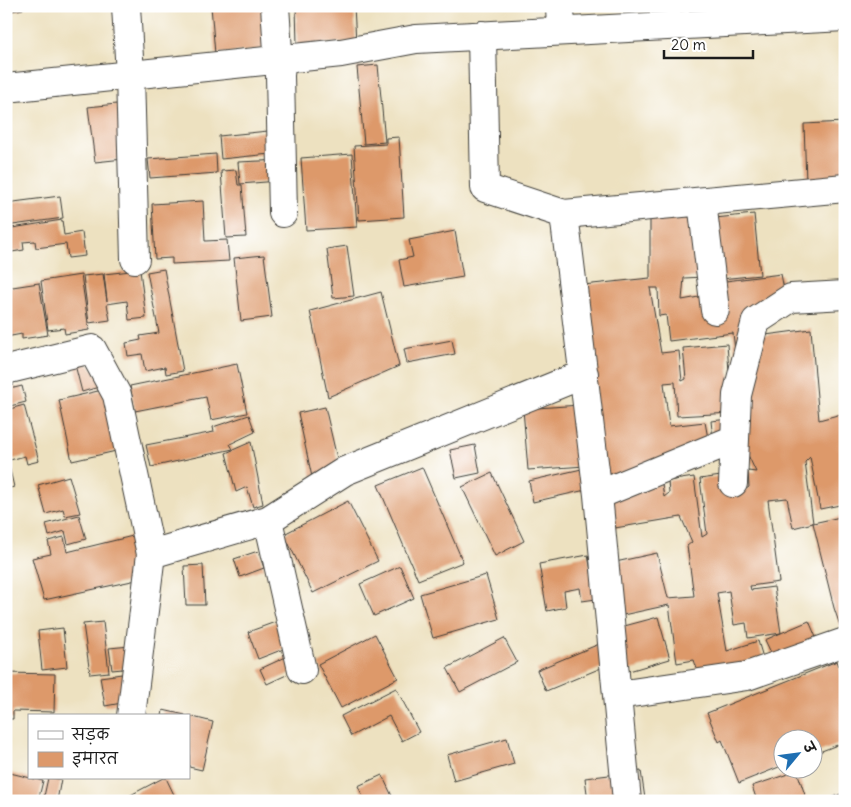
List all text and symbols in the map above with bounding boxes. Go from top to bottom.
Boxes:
scale bar [664,28,752,60]
text: 20 m [671,35,706,54]
legend [28,714,190,780]
text: सड़क [71,725,110,745]
north arrow [774,730,824,780]
text: उ [798,738,820,758]
text: इमारत [72,749,119,768]

